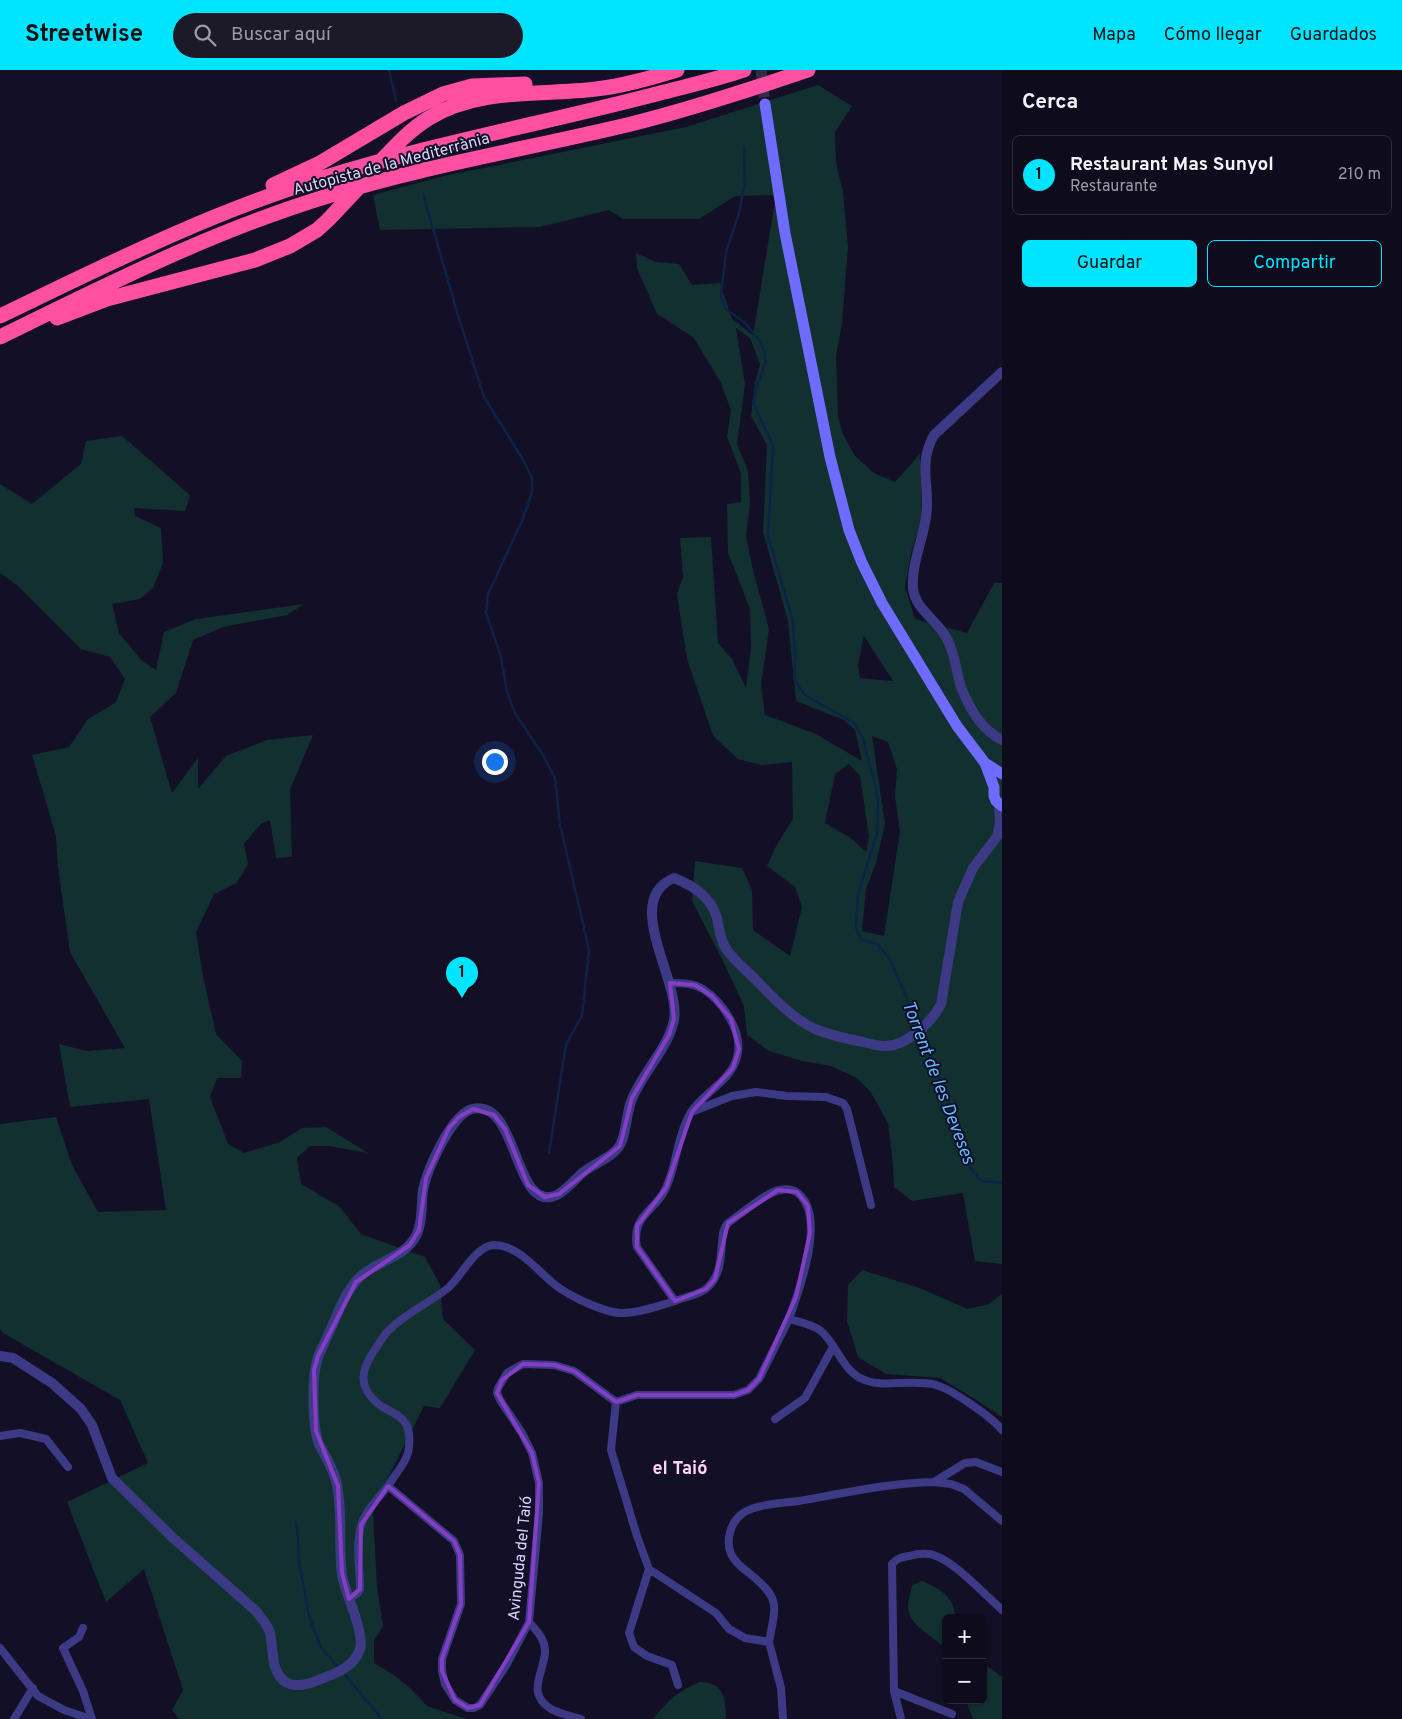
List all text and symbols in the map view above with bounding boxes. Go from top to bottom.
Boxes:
search box [173,13,523,58]
text: Streetwise [25,20,143,50]
icon: search [191,21,219,49]
text: Buscar aquí [231,23,331,47]
text: Mapa [1092,24,1136,47]
text: Cómo llegar [1164,24,1262,47]
text: Guardados [1290,24,1377,47]
text: Cerca [1022,89,1078,116]
street label: Autopista de la Mediterrània [291,129,492,201]
text: Restaurant Mas Sunyol [1070,153,1274,177]
text: 1 [1036,165,1042,185]
text: 210 m [1338,165,1381,185]
text: Restaurante [1070,177,1157,197]
button: Guardar [1022,240,1197,287]
button: Compartir [1207,240,1382,287]
your location [482,749,508,775]
pin: 1 [446,957,478,998]
water label: Torrent de les Deveses [896,998,980,1168]
district label: el Taió [653,1458,707,1481]
street label: Avinguda del Taió [504,1495,537,1622]
map controls [942,1614,987,1704]
button: + [942,1614,987,1659]
button: − [942,1659,987,1704]

